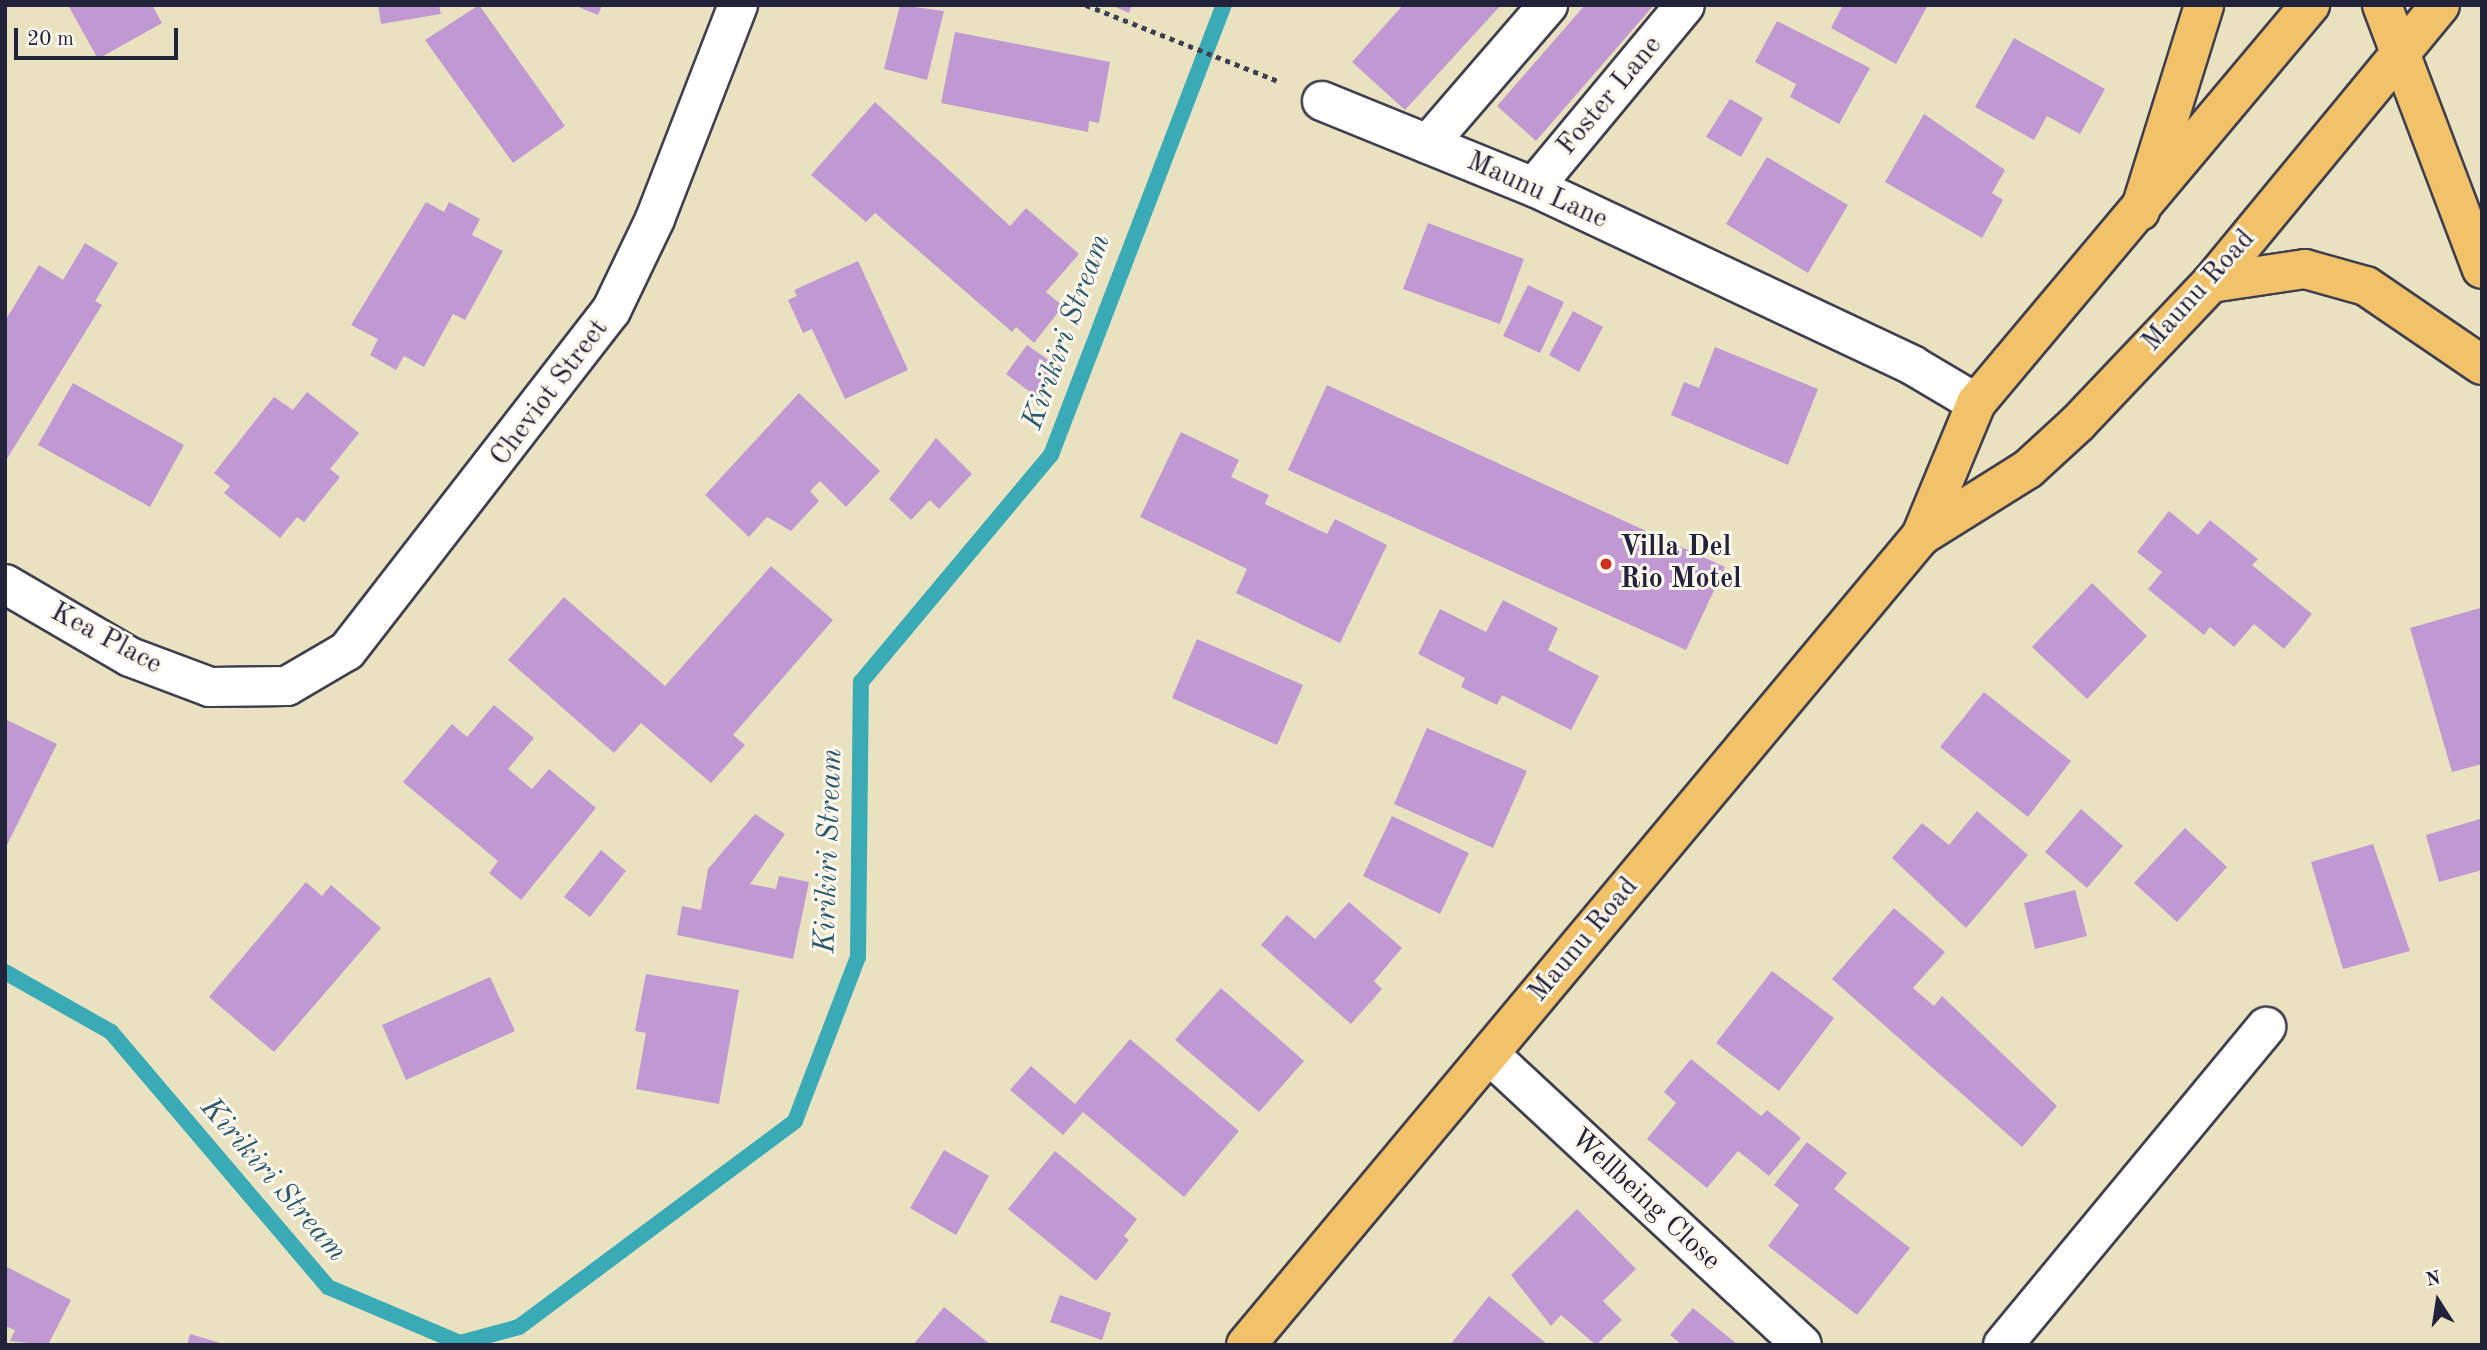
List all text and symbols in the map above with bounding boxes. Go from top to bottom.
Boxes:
scale bar [18,14,182,58]
text: 20 m [27,29,74,50]
street label: Foster Lane [1550,29,1670,163]
street label: Maunu Lane [1461,145,1613,237]
street label: Maunu Road [2135,223,2263,359]
water label: Kirikiri Stream [1015,229,1119,435]
street label: Cheviot Street [484,313,616,473]
place label: Villa Del Rio Motel [1620,531,1742,597]
marker: Villa Del Rio Motel [1598,556,1614,572]
street label: Kea Place [45,596,167,682]
water label: Kirikiri Stream [807,748,851,954]
street label: Maunu Road [1522,871,1646,1009]
water label: Kirikiri Stream [192,1091,354,1269]
street label: Wellbeing Close [1563,1122,1727,1278]
north arrow [2403,1266,2473,1336]
text: N [2424,1269,2443,1291]

